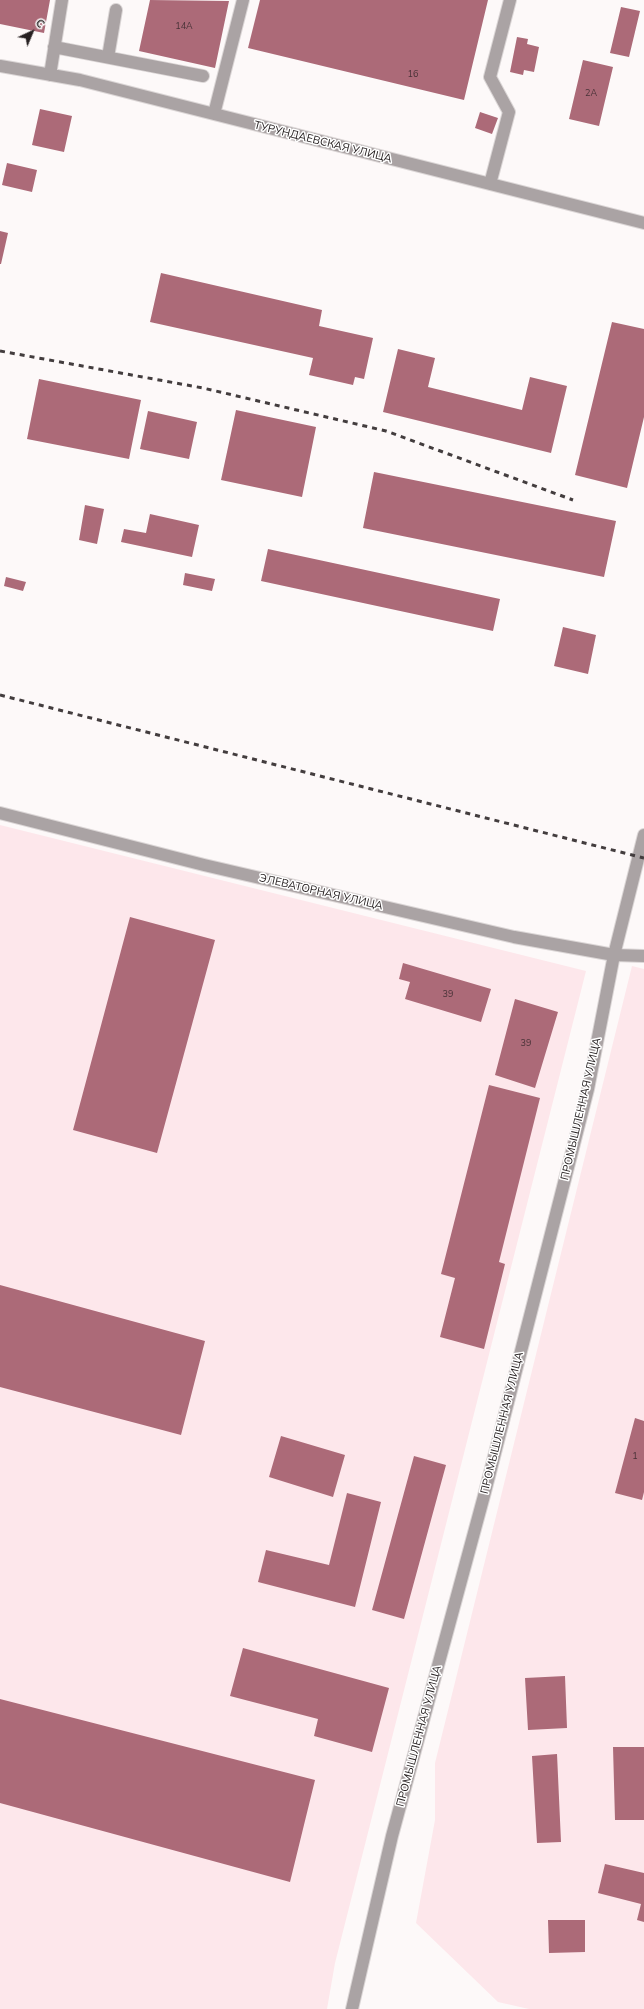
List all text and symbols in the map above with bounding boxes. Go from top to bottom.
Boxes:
north arrow [12,12,52,52]
text: С [33,16,48,31]
house number: 14А [175,21,193,31]
house number: 16 [408,69,418,79]
house number: 2А [585,88,597,98]
street label: ТУРУНДАЕВСКАЯ УЛИЦА [253,118,393,166]
street label: ЭЛЕВАТОРНАЯ УЛИЦА [258,871,384,913]
house number: 39 [443,989,453,999]
street label: ПРОМЫШЛЕННАЯ УЛИЦА [558,1036,604,1182]
house number: 39 [521,1038,531,1048]
street label: ПРОМЫШЛЕННАЯ УЛИЦА [478,1351,526,1495]
house number: 1 [632,1451,638,1461]
street label: ПРОМЫШЛЕННАЯ УЛИЦА [394,1664,444,1808]

